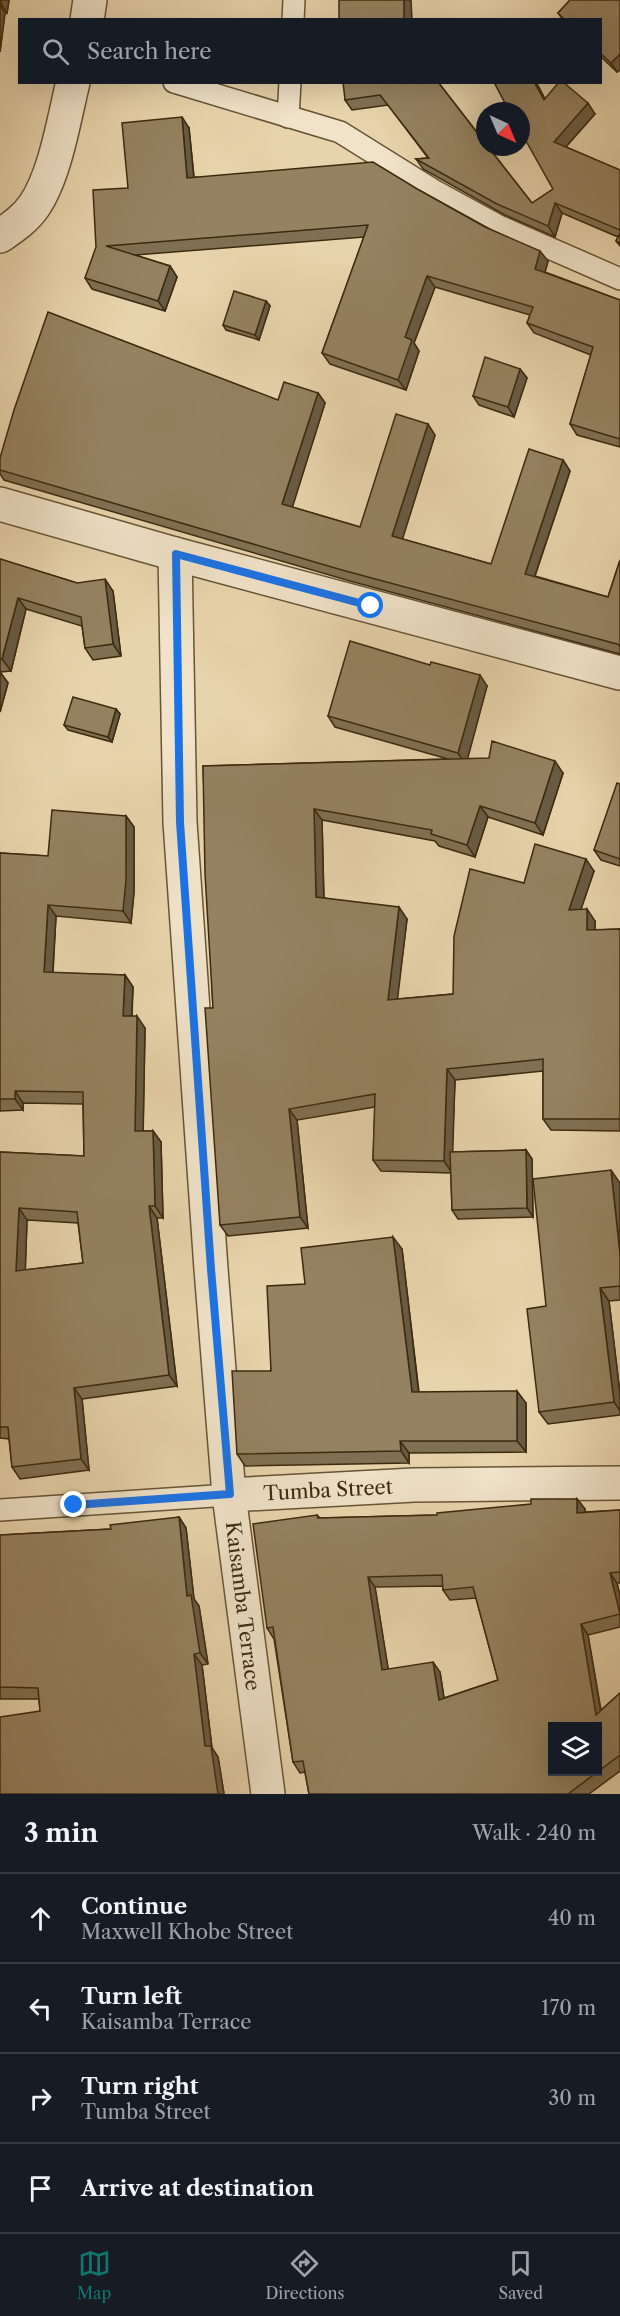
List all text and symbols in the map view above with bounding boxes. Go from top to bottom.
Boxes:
search box [18,18,602,84]
icon: search [39,35,72,68]
text: Search here [87,38,212,65]
north arrow [476,102,530,156]
route start [357,592,383,618]
street label: Tumba Street [263,1475,393,1505]
route end [60,1491,86,1517]
street label: Kaisamba Terrace [221,1520,265,1692]
map controls [548,1722,602,1776]
button: layers [548,1722,602,1776]
text: 3 min [24,1817,98,1849]
text: Walk · 240 m [472,1821,596,1845]
text: Continue [81,1893,187,1920]
icon: ahead [24,1902,57,1935]
text: 40 m [548,1906,596,1930]
text: Maxwell Khobe Street [81,1920,293,1944]
text: Turn left [81,1983,182,2010]
icon: left [24,1992,57,2025]
text: 170 m [541,1996,596,2020]
text: Kaisamba Terrace [81,2010,252,2034]
text: Turn right [81,2073,199,2100]
icon: right [24,2082,57,2115]
text: 30 m [548,2086,596,2110]
text: Tumba Street [81,2100,211,2124]
icon: arrive [24,2172,57,2205]
text: Arrive at destination [81,2175,314,2202]
tab: Map [77,2247,111,2303]
tab: Directions [265,2247,344,2303]
tab: Saved [499,2247,543,2303]

